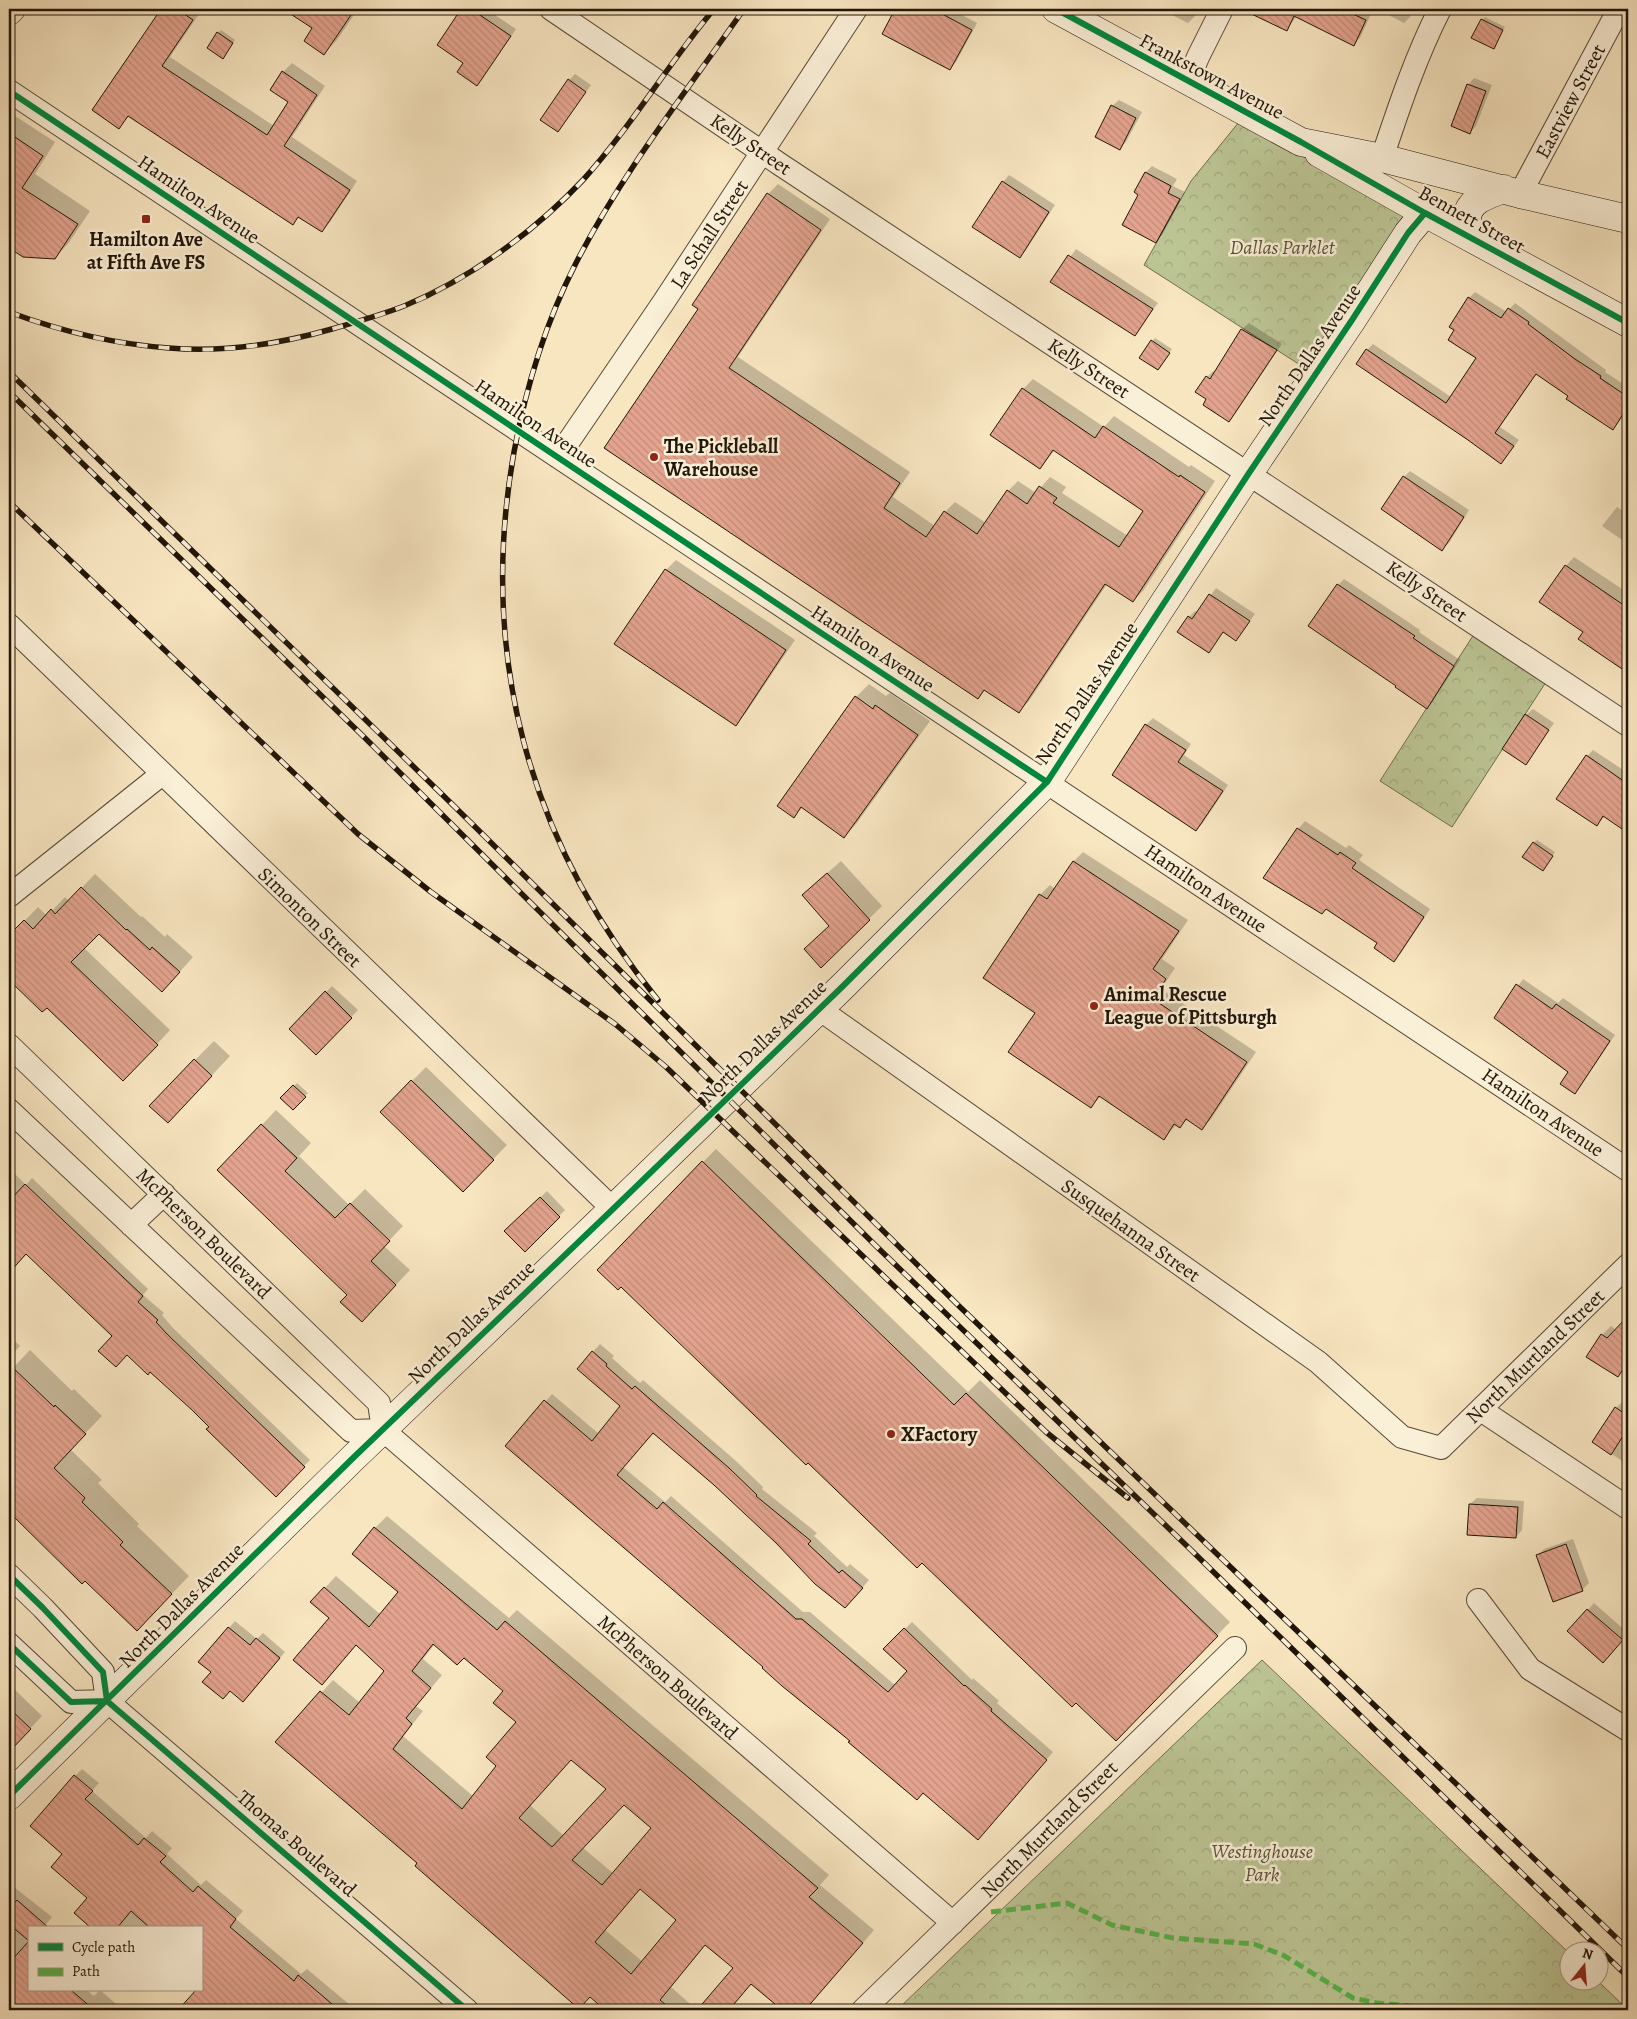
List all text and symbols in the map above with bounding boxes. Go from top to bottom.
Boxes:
street label: Frankstown Avenue [1135,27,1289,126]
street label: Eastview Street [1529,39,1612,163]
street label: Kelly Street [705,107,797,182]
street label: Hamilton Avenue [132,148,265,250]
street label: La Schall Street [664,174,755,294]
street label: Bennett Street [1414,179,1530,260]
marker: Hamilton Ave at Fifth Ave FS [140,213,152,225]
place label: Hamilton Ave at Fifth Ave FS [87,226,205,276]
park label: Dallas Parklet [1230,234,1336,261]
street label: North Dallas Avenue [1252,279,1367,432]
street label: Kelly Street [1042,332,1135,405]
street label: Hamilton Avenue [469,372,602,474]
place label: The Pickleball Warehouse [663,433,779,483]
marker: The Pickleball Warehouse [648,451,660,463]
street label: Kelly Street [1381,554,1473,629]
street label: Hamilton Avenue [806,598,940,698]
street label: North Dallas Avenue [1029,617,1144,770]
street label: Hamilton Avenue [1139,837,1272,939]
street label: Simonton Street [252,861,368,974]
street label: North Dallas Avenue [694,974,833,1109]
place label: Animal Rescue League of Pittsburgh [1103,981,1277,1031]
marker: Animal Rescue League of Pittsburgh [1088,1000,1100,1012]
street label: Hamilton Avenue [1476,1061,1609,1163]
street label: McPherson Boulevard [130,1162,277,1305]
street label: Susquehanna Street [1056,1172,1206,1289]
street label: North Dallas Avenue [402,1255,541,1390]
street label: North Murtland Street [1460,1283,1611,1430]
place label: XFactory [901,1421,978,1448]
marker: XFactory [885,1428,897,1440]
street label: North Dallas Avenue [113,1537,250,1674]
street label: McPherson Boulevard [592,1609,744,1746]
street label: North Murtland Street [975,1755,1124,1904]
street label: Thomas Boulevard [231,1784,362,1903]
park label: Westinghouse Park [1211,1838,1313,1888]
legend [28,1926,202,1992]
text: Cycle path [72,1937,135,1957]
north arrow [1560,1942,1610,1992]
text: N [1580,1943,1595,1965]
text: Path [72,1961,100,1981]

